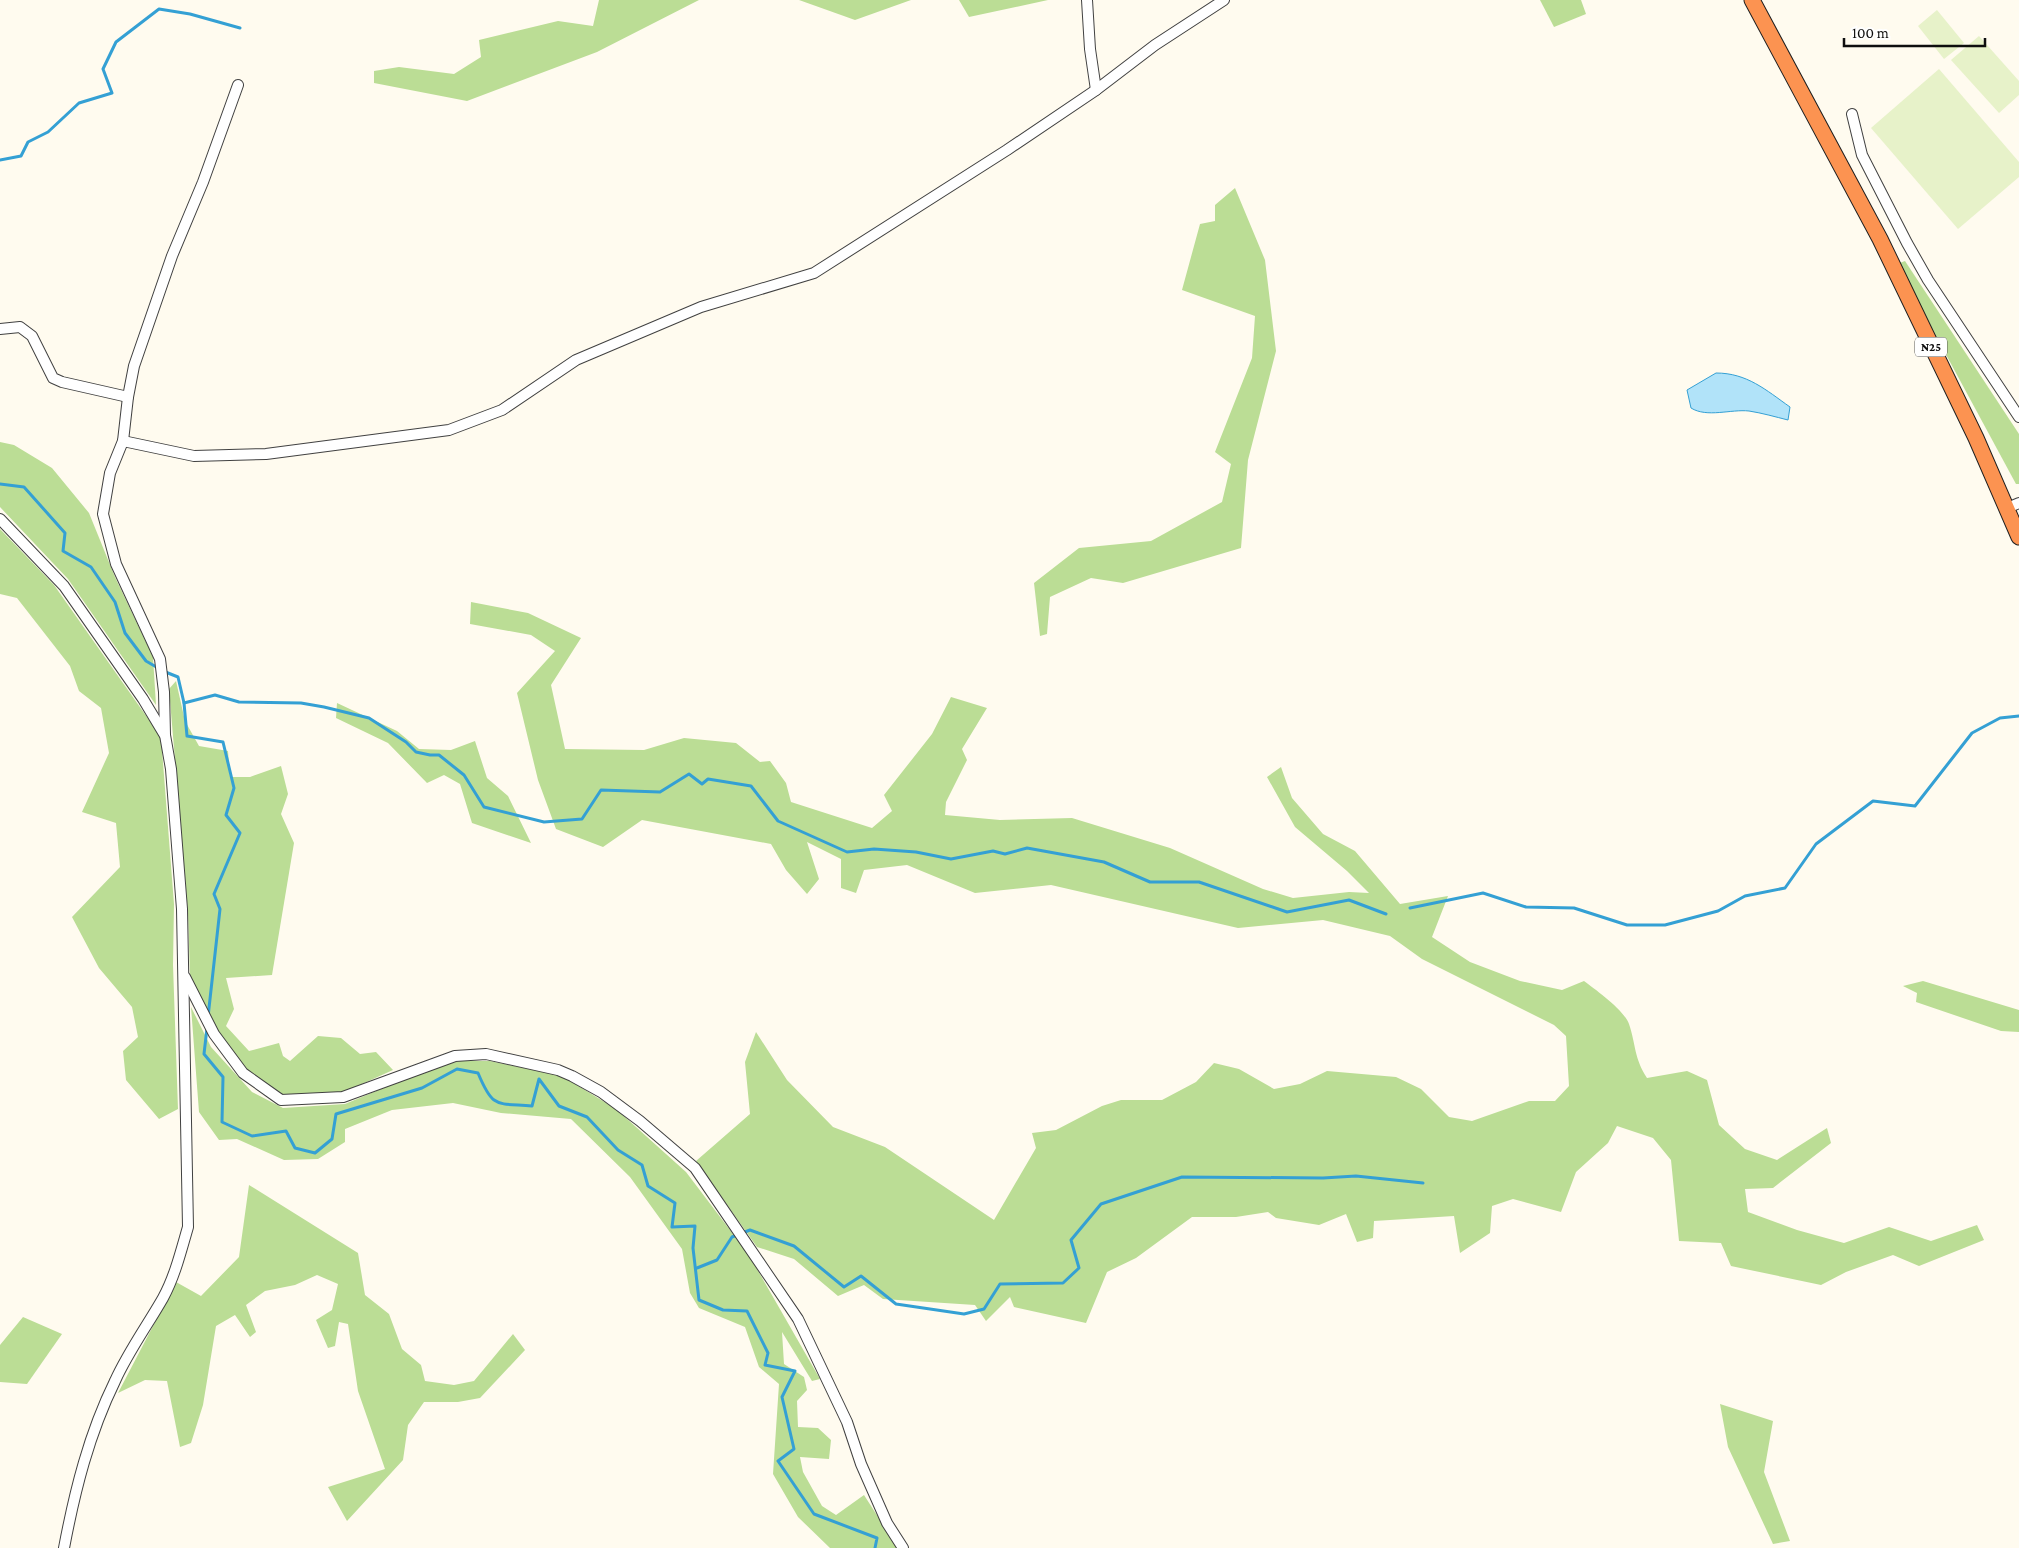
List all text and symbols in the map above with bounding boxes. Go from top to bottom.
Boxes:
scale bar [1844,15,1985,47]
text: 100 m [1852,25,1889,41]
road number: N25 [1915,338,1947,357]

